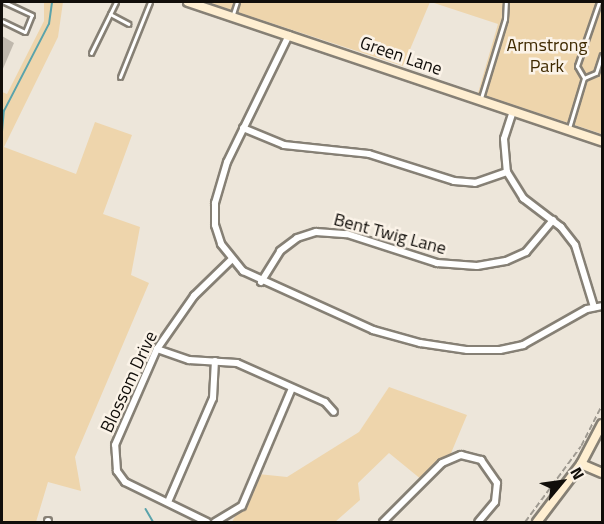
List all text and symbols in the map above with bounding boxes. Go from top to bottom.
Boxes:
street label: Green Lane [357,32,445,80]
park label: Armstrong Park [506,35,588,78]
street label: Bent Twig Lane [331,209,449,259]
street label: Blossom Drive [96,328,162,436]
north arrow [532,452,592,512]
text: N [565,463,591,484]

